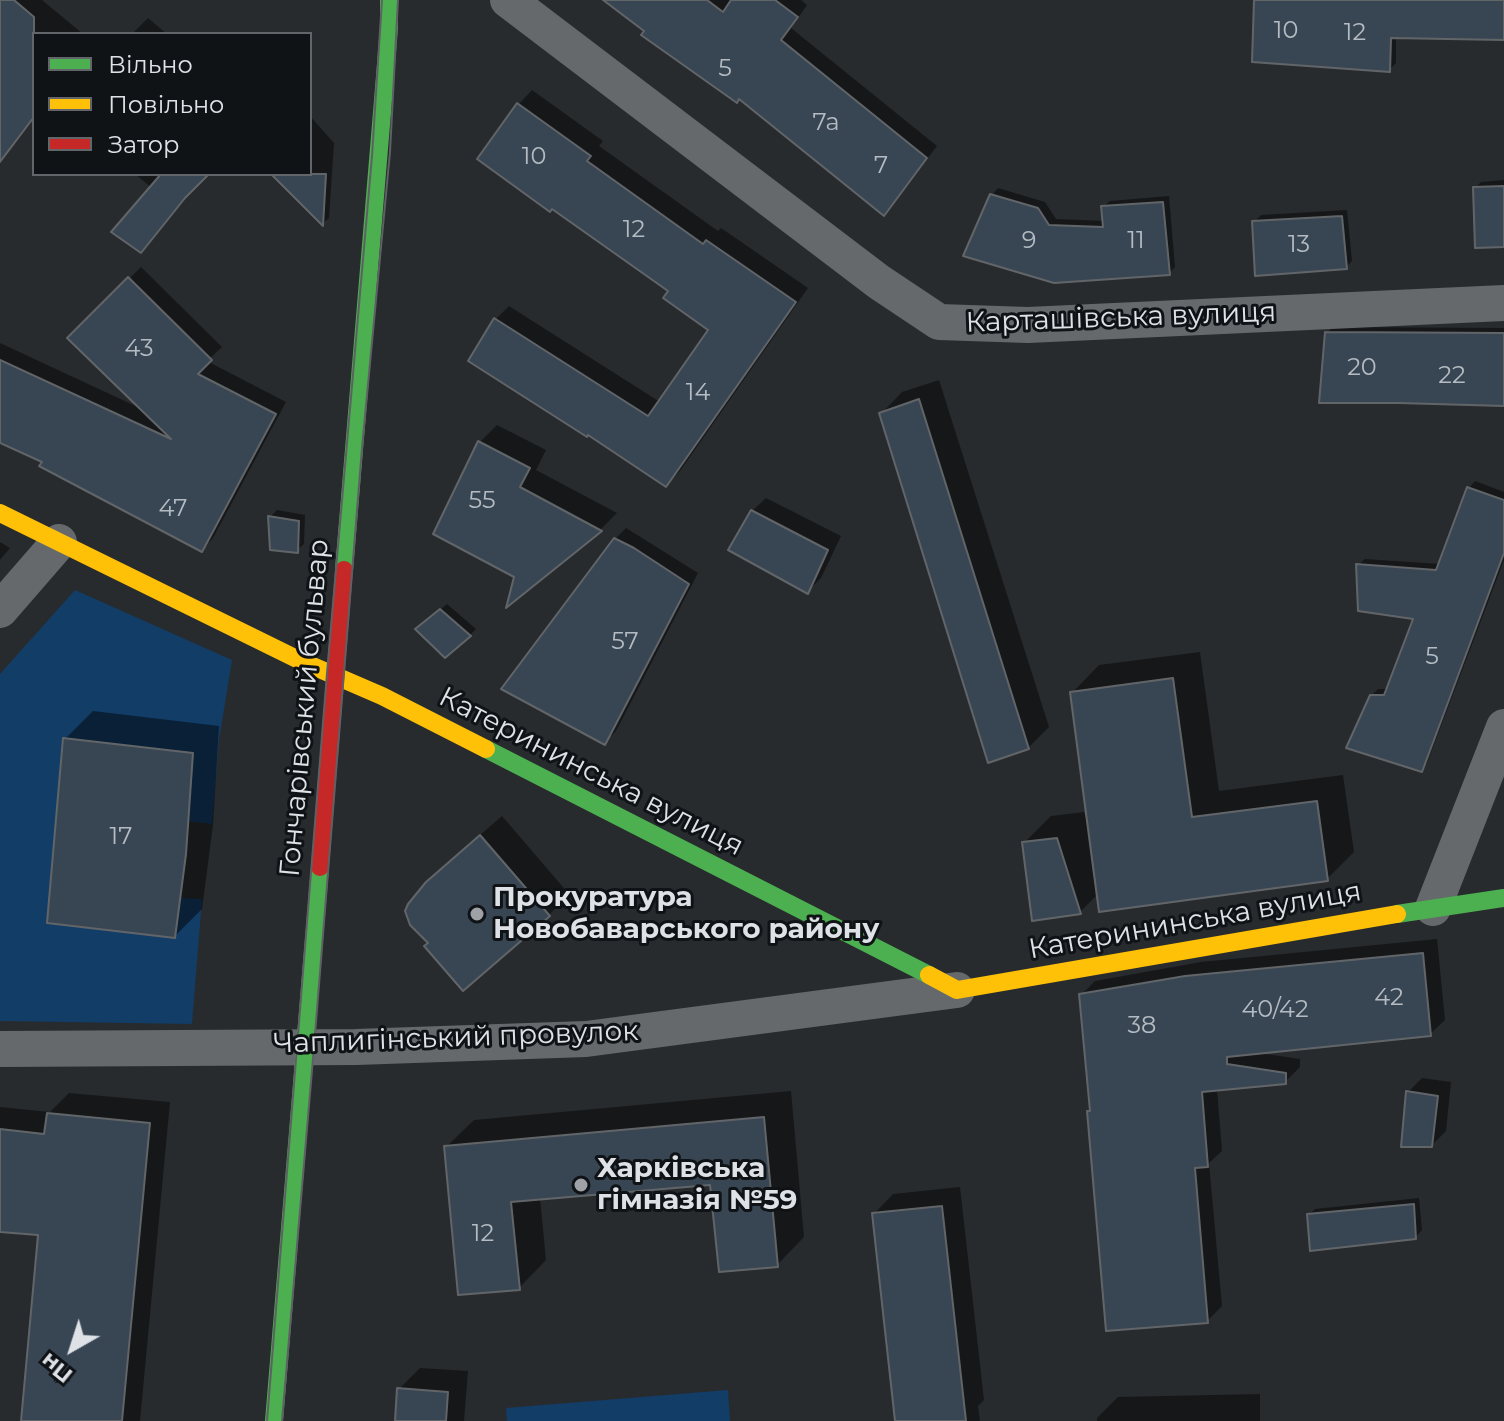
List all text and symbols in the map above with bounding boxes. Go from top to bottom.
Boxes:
house number: 10 [1274,17,1298,45]
house number: 12 [1344,19,1366,47]
legend [32,32,312,176]
text: Вільно [108,50,193,79]
house number: 5 [718,55,732,83]
text: Повільно [108,90,224,119]
house number: 7а [812,109,840,137]
text: Затор [108,130,179,159]
house number: 10 [522,143,546,171]
house number: 7 [874,152,888,180]
house number: 12 [623,216,645,244]
house number: 9 [1022,227,1036,255]
house number: 11 [1127,227,1145,255]
house number: 13 [1288,231,1310,259]
street label: Карташівська вулиця [965,296,1277,340]
house number: 43 [124,335,154,363]
house number: 20 [1347,354,1377,382]
house number: 22 [1438,362,1466,390]
house number: 14 [686,379,710,407]
house number: 55 [468,487,496,515]
house number: 47 [159,495,187,523]
street label: Гончарівський бульвар [273,538,337,878]
house number: 57 [611,628,639,656]
house number: 5 [1425,643,1439,671]
street label: Катерининська вулиця [433,680,749,864]
house number: 17 [110,823,132,851]
street label: Катерининська вулиця [1026,875,1364,967]
place label: Прокуратура Новобаварського району [493,881,879,947]
marker: Прокуратура Новобаварського району [468,905,486,923]
house number: 42 [1374,984,1404,1012]
house number: 40/42 [1241,996,1309,1024]
house number: 38 [1128,1012,1156,1040]
street label: Чаплигінський провулок [273,1015,639,1061]
place label: Харківська гімназія №59 [597,1152,797,1218]
marker: Харківська гімназія №59 [572,1176,590,1194]
house number: 12 [472,1220,494,1248]
north arrow [32,1309,112,1389]
text: Пн [35,1347,78,1389]

